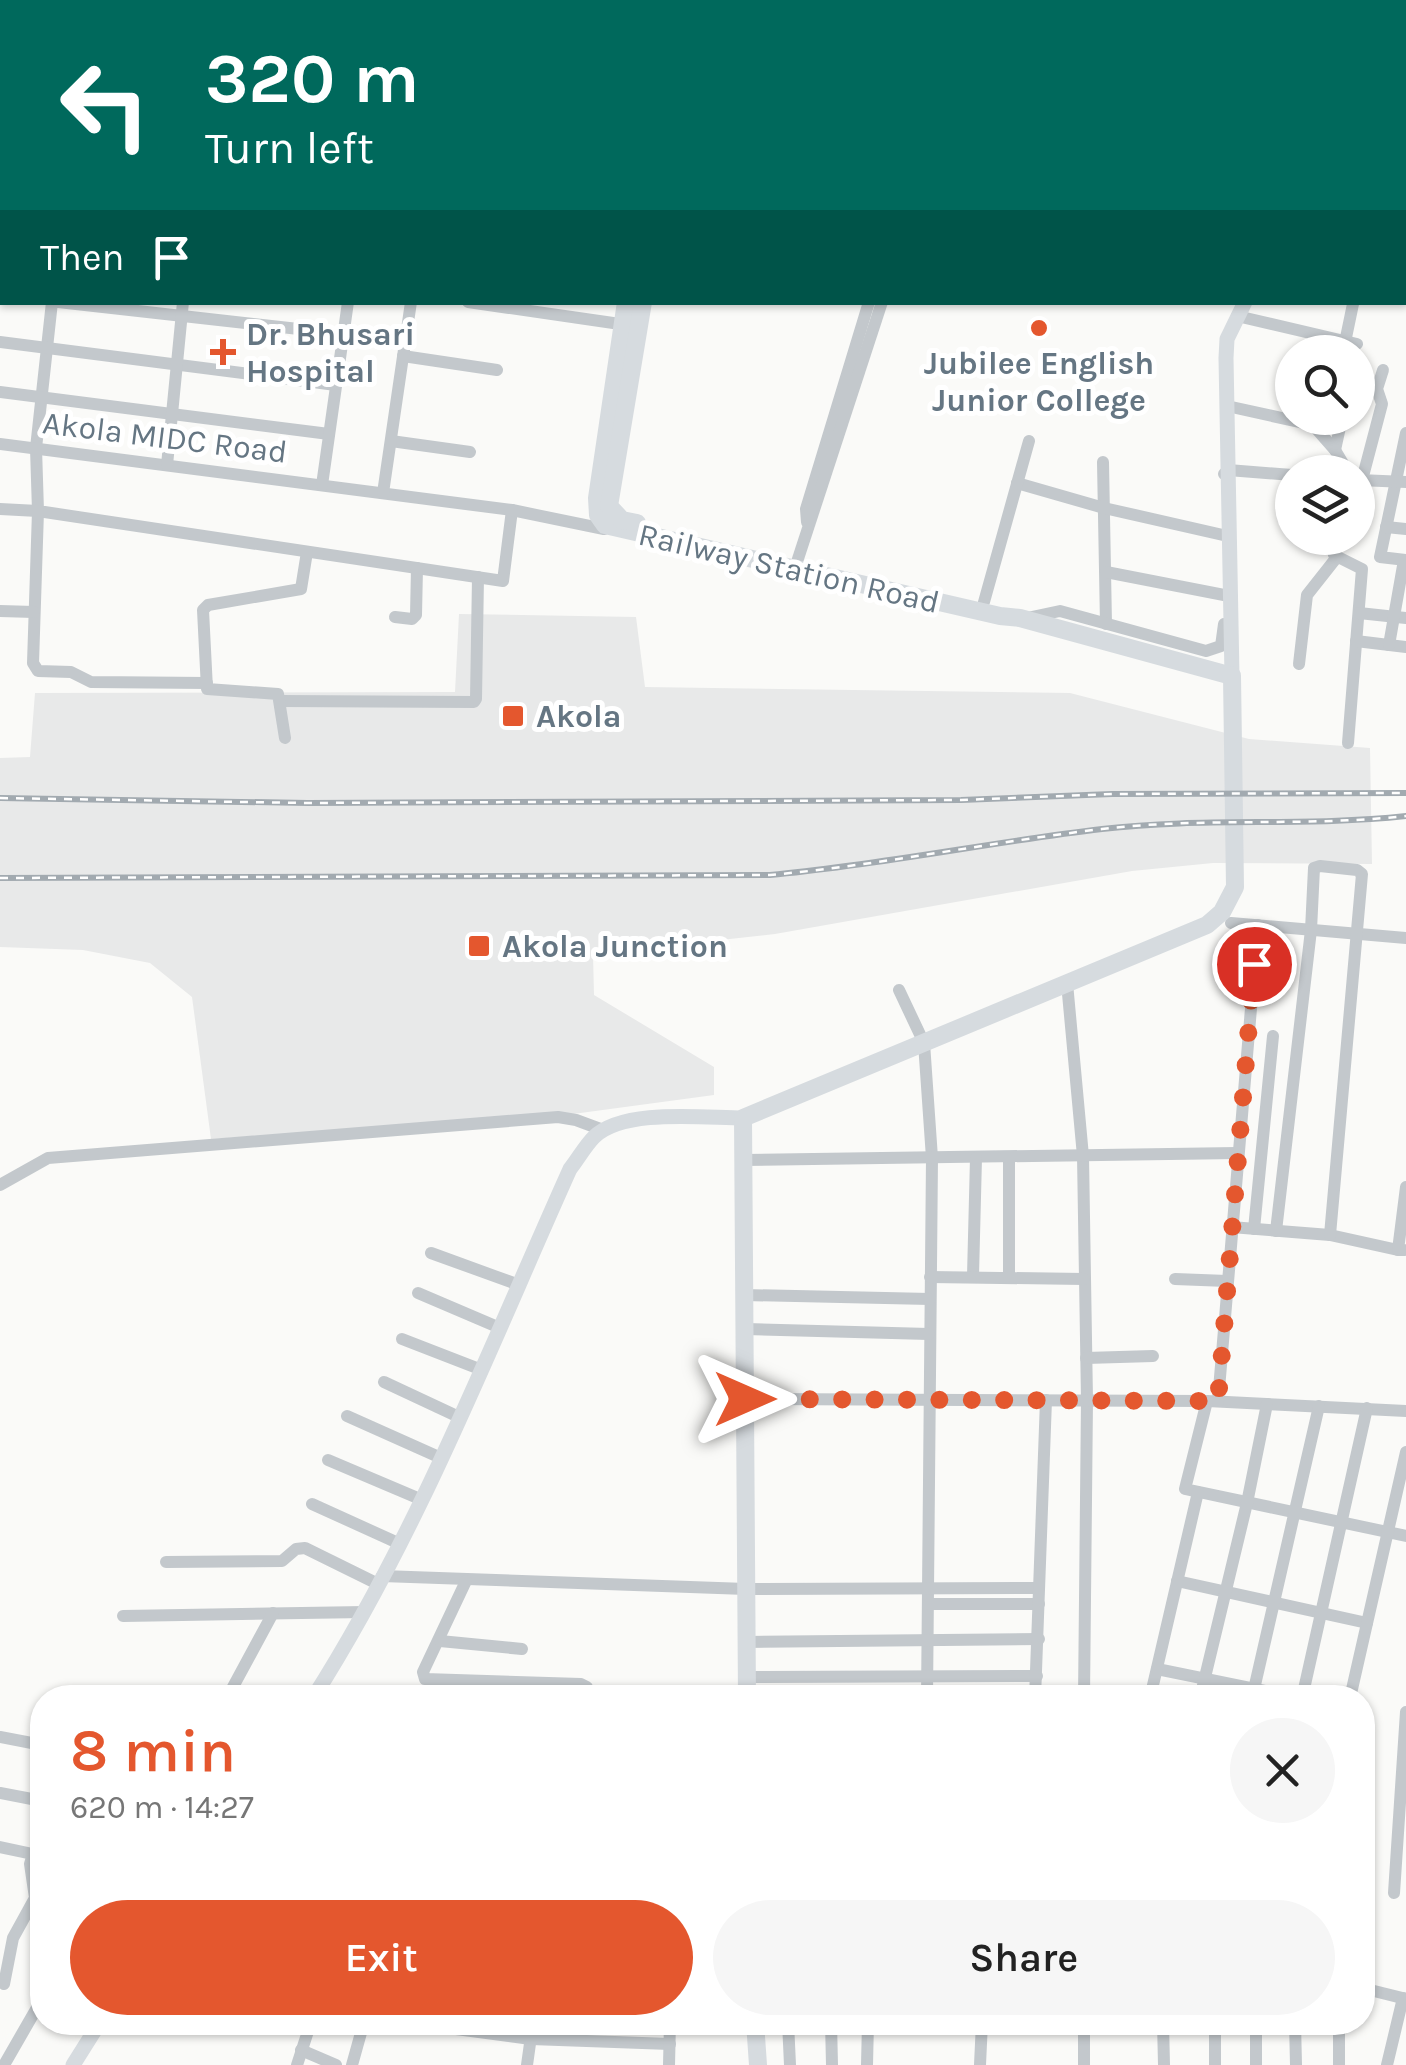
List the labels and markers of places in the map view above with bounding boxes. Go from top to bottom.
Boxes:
place label: Dr. Bhusari Hospital [246,316,415,390]
marker: Jubilee English Junior College [1028,317,1050,339]
marker: Dr. Bhusari Hospital [210,339,236,365]
place label: Jubilee English Junior College [924,345,1154,419]
place label: Akola [536,698,622,735]
marker: Akola [500,703,526,729]
pin [1212,922,1297,1007]
place label: Akola Junction [502,928,728,965]
marker: Akola Junction [466,933,492,959]

